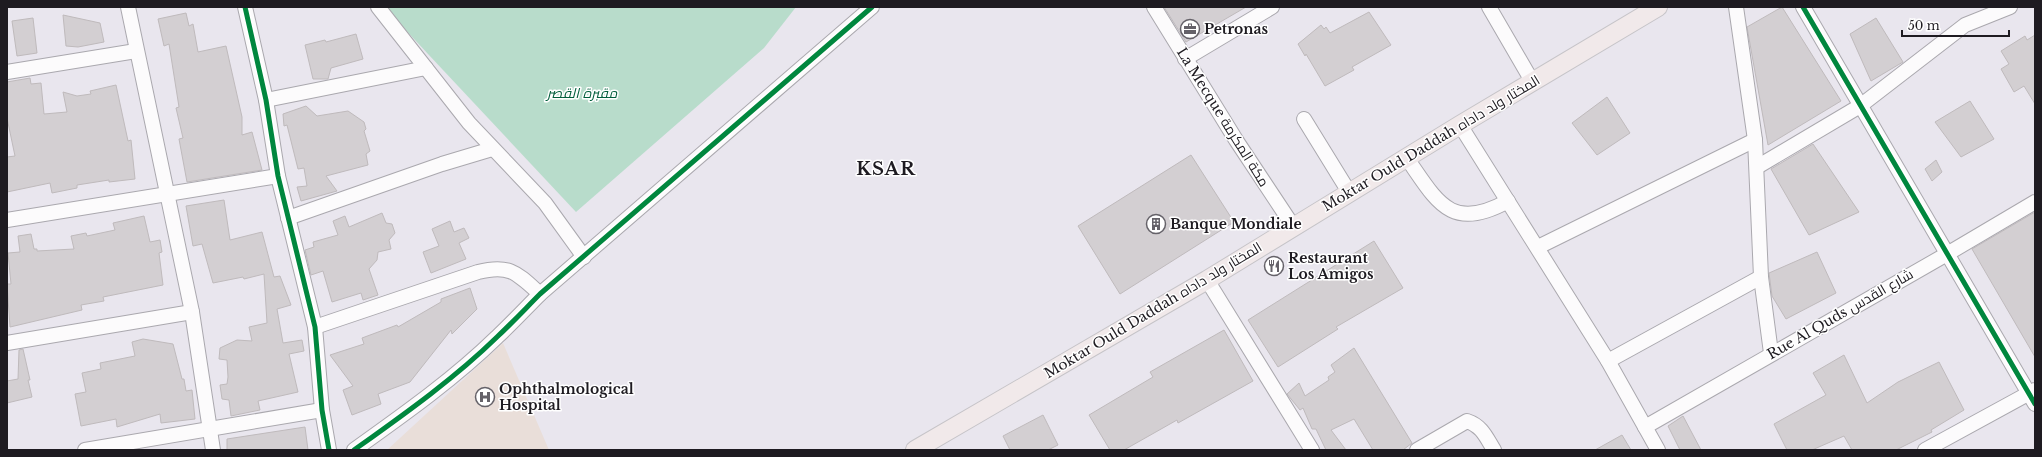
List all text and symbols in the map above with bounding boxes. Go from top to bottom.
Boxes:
scale bar [1902,12,2009,38]
office icon: Petronas [1179,18,1201,40]
text: 50 m [1908,18,1940,33]
place label: Petronas [1204,20,1269,38]
street label: La Mecque مكة المكرمة [1173,44,1273,190]
street label: Moktar Ould Daddah المختار ولد داداه [1319,71,1543,215]
park label: مقبرة القصر [545,84,618,102]
district label: KSAR [856,158,916,180]
building icon: Banque Mondiale [1145,213,1167,235]
place label: Banque Mondiale [1170,215,1302,233]
street label: Moktar Ould Daddah المختار ولد داداه [1041,238,1265,382]
place label: Restaurant Los Amigos [1288,249,1374,283]
restaurant icon: Restaurant Los Amigos [1263,255,1285,277]
street label: Rue Al Quds شارع القدس [1764,265,1916,363]
place label: Ophthalmological Hospital [499,380,634,414]
hospital icon: Ophthalmological Hospital [474,386,496,408]

